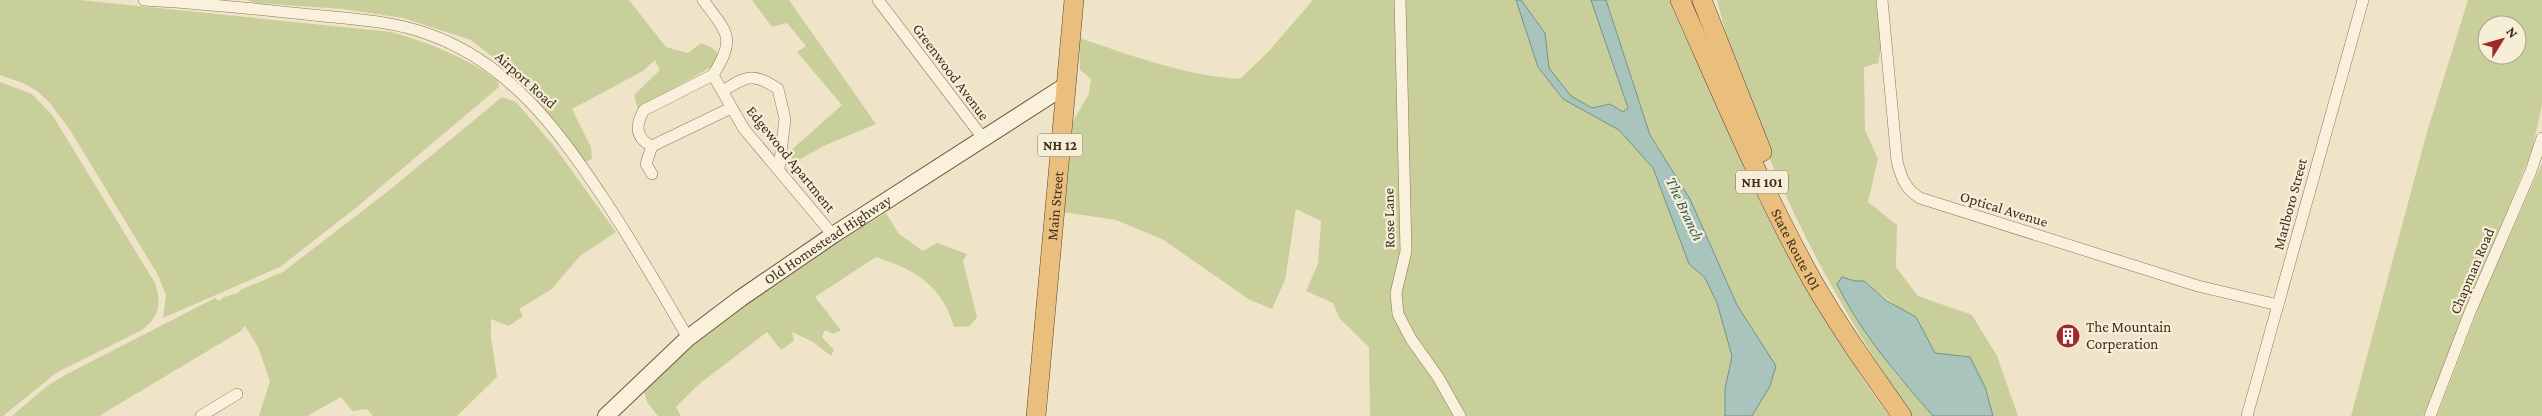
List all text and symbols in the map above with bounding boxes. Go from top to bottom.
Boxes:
north arrow [2477,15,2527,65]
street label: Greenwood Avenue [910,21,993,124]
text: N [2503,24,2522,41]
street label: Airport Road [492,48,560,112]
street label: Edgewood Apartment [743,103,839,217]
road number: NH 12 [1038,134,1082,156]
street label: Marlboro Street [2270,155,2310,252]
street label: Main Street [1044,170,1066,241]
road number: NH 101 [1736,170,1788,193]
water label: The Branch [1663,174,1707,244]
street label: Rose Lane [1380,187,1398,248]
street label: Optical Avenue [1958,188,2050,231]
street label: Old Homestead Highway [761,192,895,288]
street label: State Route 101 [1768,206,1824,293]
street label: Chapman Road [2447,225,2498,317]
place label: The Mountain Corperation [2086,319,2171,353]
building icon: The Mountain Corperation [2055,323,2081,349]

